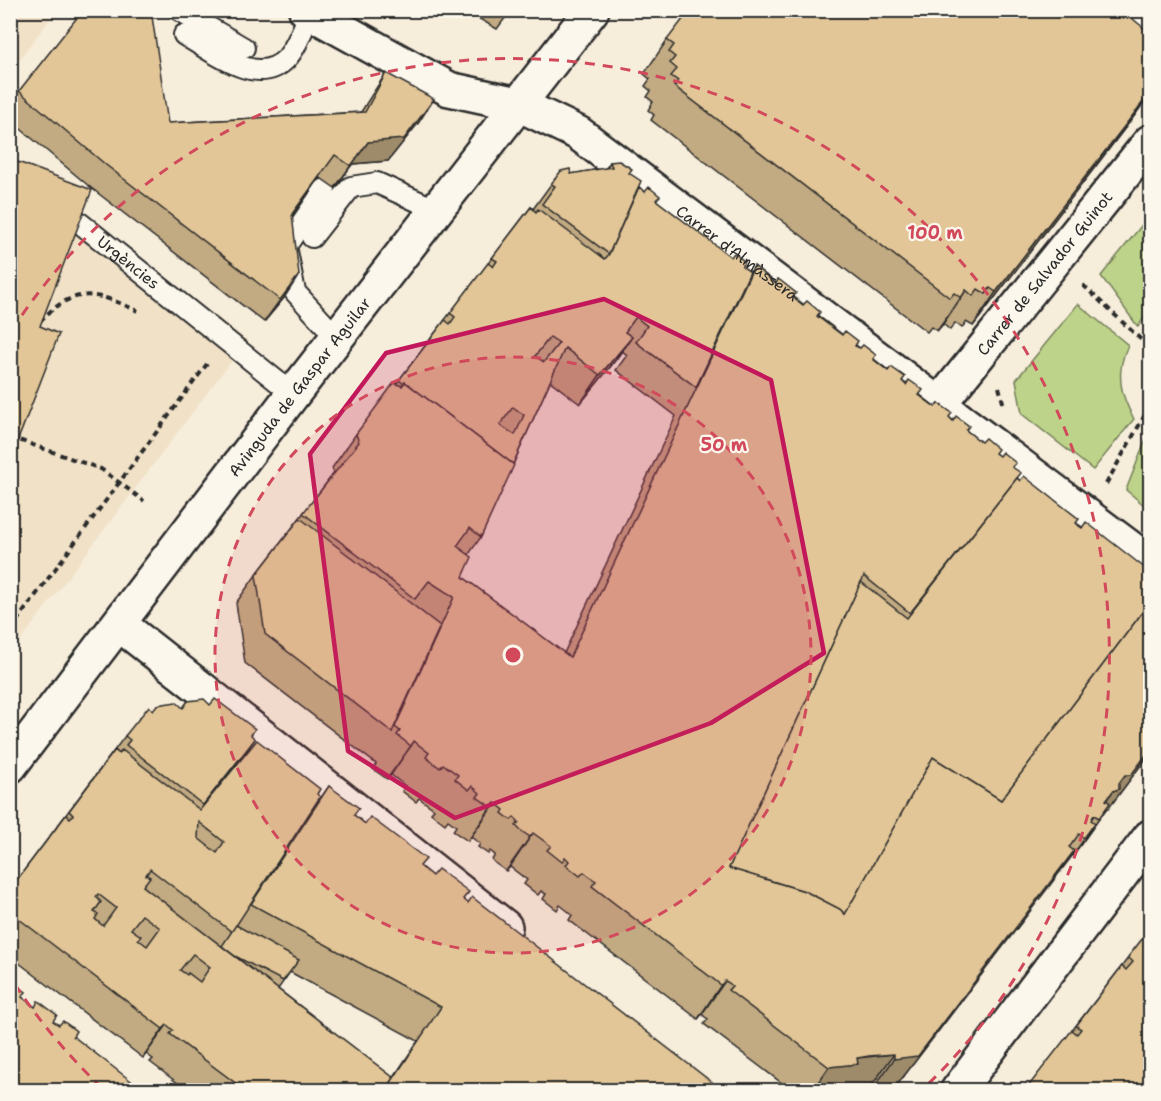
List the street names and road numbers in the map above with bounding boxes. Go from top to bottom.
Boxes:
street label: Carrer de Salvador Guinot [972,187,1117,360]
street label: Carrer d'Almàssera [672,200,803,306]
street label: Urgències [93,231,164,294]
street label: Avinguda de Gaspar Aguilar [223,293,375,481]

